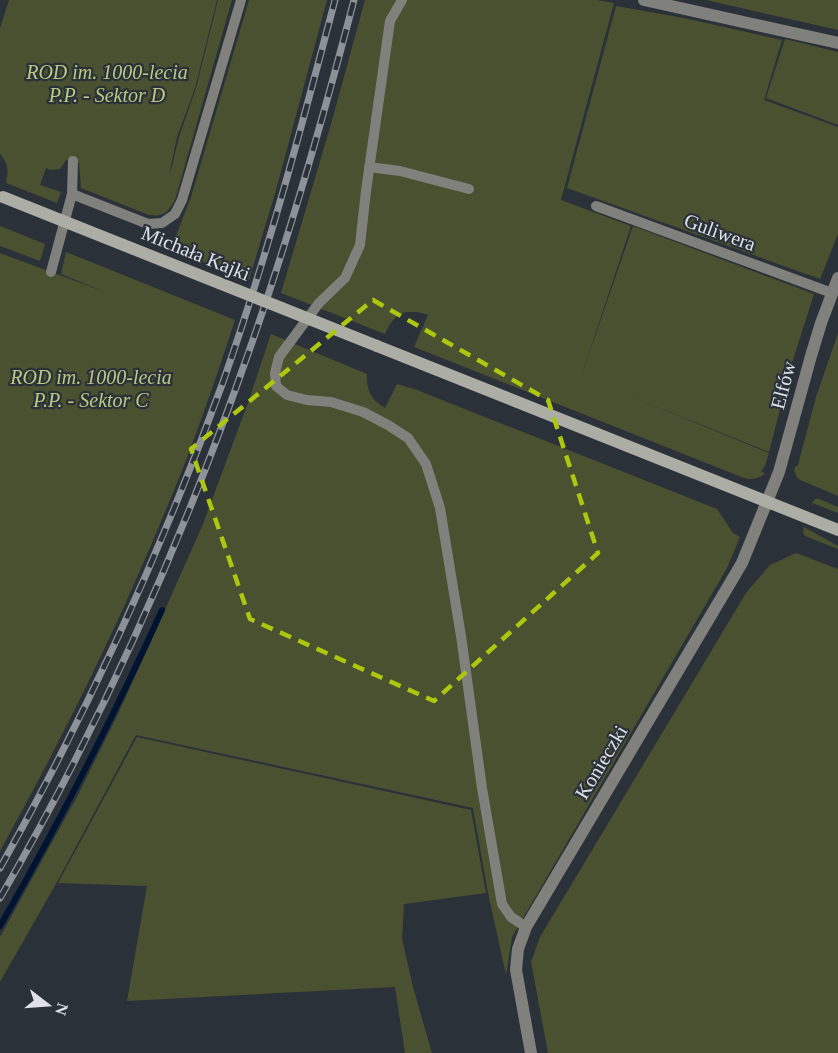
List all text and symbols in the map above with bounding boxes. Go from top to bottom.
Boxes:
park label: ROD im. 1000-lecia P.P. - Sektor D [25,61,188,106]
street label: Guliwera [681,209,759,255]
street label: Michała Kajki [138,221,254,286]
street label: Elfów [766,358,800,411]
park label: ROD im. 1000-lecia P.P. - Sektor C [9,366,172,411]
street label: Konieczki [570,721,632,803]
north arrow [18,975,78,1035]
text: N [52,1001,72,1018]

